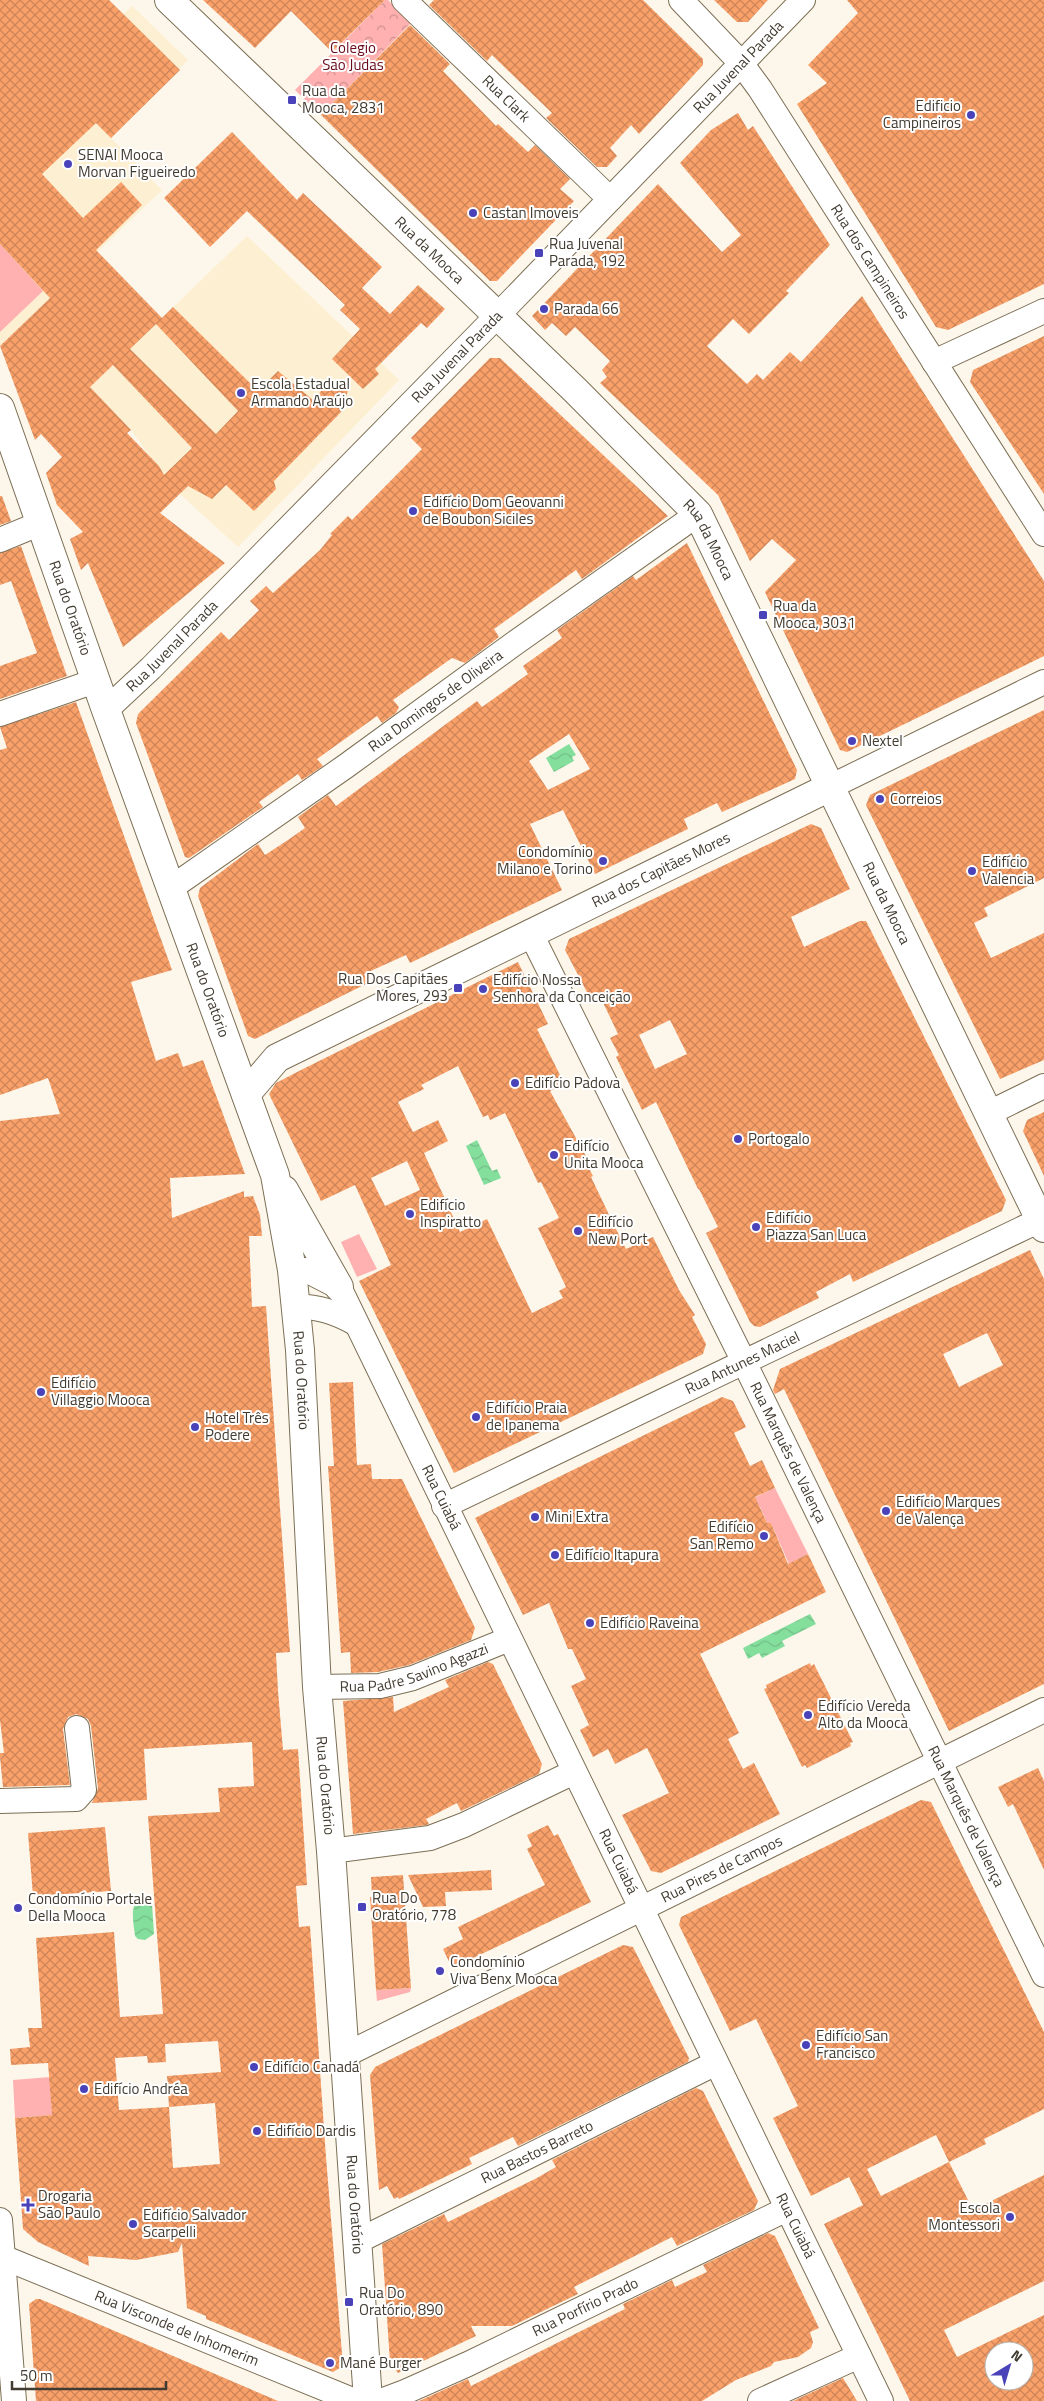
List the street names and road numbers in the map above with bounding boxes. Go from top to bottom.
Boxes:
street label: Rua Juvenal Parada [687,14,789,118]
street label: Rua Clark [477,69,536,127]
street label: Rua dos Campineiros [825,199,916,323]
street label: Rua da Mooca [390,211,470,289]
street label: Rua Juvenal Parada [406,305,508,408]
street label: Rua da Mooca [678,493,740,584]
street label: Rua do Oratório [43,557,98,659]
street label: Rua Juvenal Parada [121,594,223,697]
street label: Rua Domingos de Oliveira [363,643,508,757]
street label: Rua dos Capitães Mores [587,826,734,913]
street label: Rua da Mooca [857,858,917,948]
street label: Rua do Oratório [180,939,236,1041]
street label: Rua Antunes Maciel [681,1325,804,1400]
street label: Rua do Oratório [287,1329,316,1431]
street label: Rua Marquês de Valença [744,1378,833,1527]
street label: Rua Cuiabá [416,1461,468,1534]
street label: Rua Padre Savino Agazzi [339,1637,492,1698]
street label: Rua do Oratório [310,1735,342,1836]
street label: Rua Marquês de Valença [922,1741,1011,1891]
street label: Rua Cuiabá [593,1825,645,1898]
street label: Rua Pires de Campos [657,1829,786,1908]
street label: Rua Bastos Barreto [477,2114,597,2189]
street label: Rua do Oratório [340,2154,370,2255]
street label: Rua Cuiabá [770,2189,822,2262]
street label: Rua Porfírio Prado [528,2271,642,2342]
street label: Rua Visconde de Inhomerim [91,2284,263,2372]

